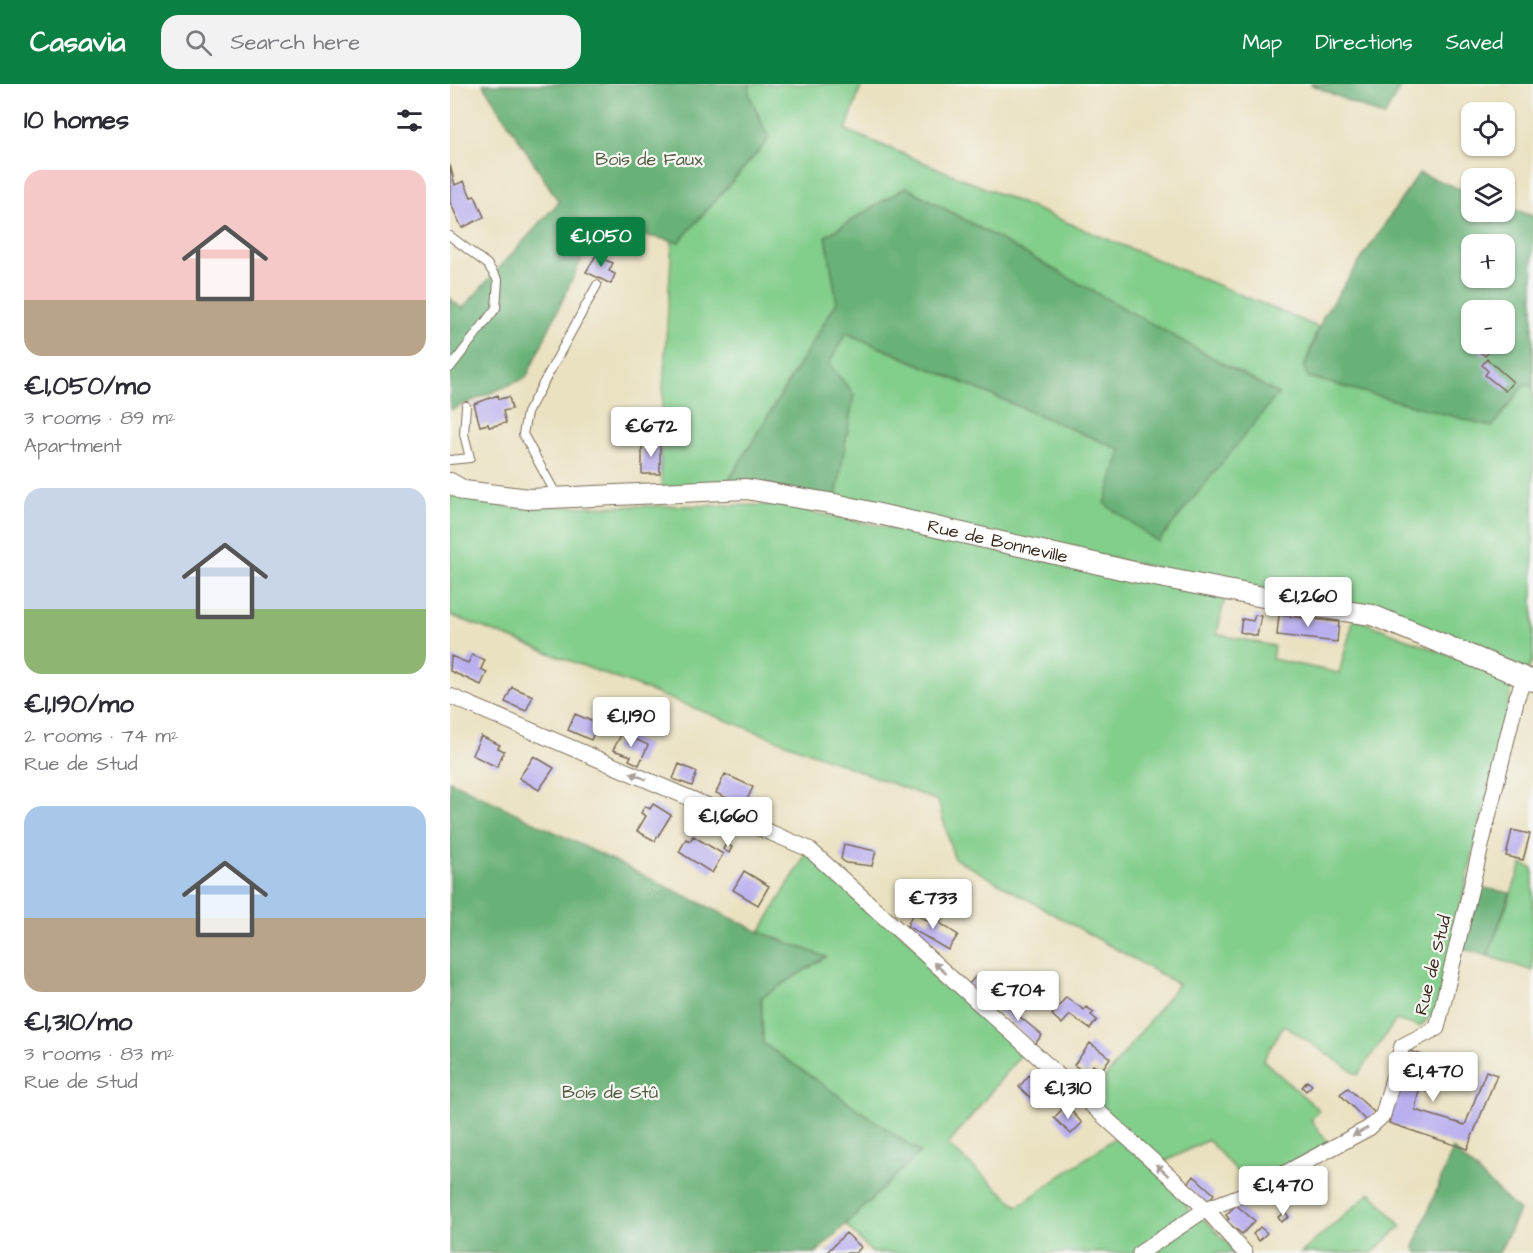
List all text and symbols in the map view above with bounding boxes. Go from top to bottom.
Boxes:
search box [161,15,581,69]
text: Casavia [30,23,125,62]
icon: search [182,26,215,59]
text: Search here [230,27,360,58]
text: Map [1242,28,1282,57]
text: Directions [1315,28,1413,57]
text: Saved [1446,28,1503,57]
text: 10 homes [24,102,129,138]
map controls [1461,102,1515,354]
button: locate [1461,102,1515,156]
icon: filters [393,104,426,137]
park label: Bois de Faux [595,147,703,172]
button: layers [1461,168,1515,222]
icon: home [171,209,279,317]
pin: €1,050 [552,217,650,268]
text: €1,050 [570,222,632,250]
button: + [1461,234,1515,288]
button: − [1461,300,1515,354]
text: €1,050/mo [24,368,151,404]
text: 3 rooms · 89 m² [24,404,176,432]
pin: €672 [615,407,687,458]
text: €672 [625,412,677,440]
text: Apartment [24,432,122,460]
street label: Rue de Bonneville [925,513,1071,569]
icon: home [171,527,279,635]
pin: €1,260 [1259,577,1357,628]
text: €1,260 [1279,582,1337,610]
text: €1,190/mo [24,686,134,722]
pin: €1,190 [582,697,680,748]
text: €1,190 [607,702,655,730]
text: 2 rooms · 74 m² [24,722,178,750]
text: Rue de Stud [24,750,138,778]
one-way arrow [629,771,647,781]
pin: €1,660 [679,797,777,848]
text: €1,660 [698,802,758,830]
icon: home [171,845,279,953]
pin: €733 [897,879,969,930]
text: €733 [909,884,957,912]
street label: Rue de Stud [1408,912,1458,1018]
one-way arrow [933,961,948,975]
pin: €704 [982,971,1054,1022]
text: €704 [991,976,1045,1004]
text: €1,310/mo [24,1004,132,1040]
text: 3 rooms · 83 m² [24,1040,174,1068]
pin: €1,470 [1384,1052,1482,1103]
text: €1,470 [1403,1057,1463,1085]
text: Rue de Stud [24,1068,138,1096]
pin: €1,310 [1019,1069,1117,1120]
text: €1,310 [1044,1074,1092,1102]
park label: Bois de Stû [562,1080,658,1105]
one-way arrow [1352,1127,1369,1137]
one-way arrow [1155,1163,1170,1177]
pin: €1,470 [1234,1166,1332,1217]
text: €1,470 [1253,1171,1313,1199]

